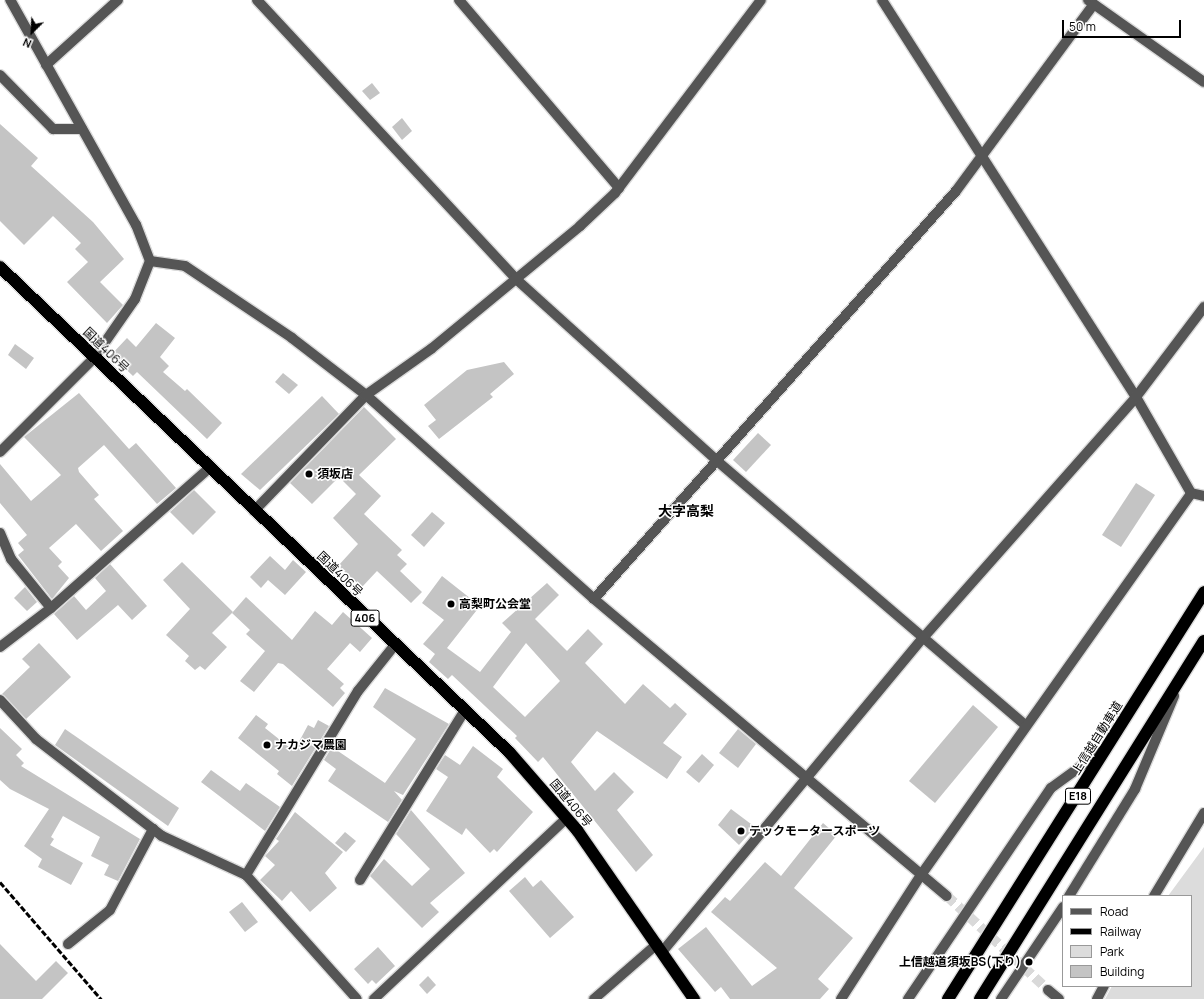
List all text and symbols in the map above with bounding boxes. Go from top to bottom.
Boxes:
north arrow [12,12,52,52]
scale bar [1064,12,1183,38]
text: 50 m [1069,18,1096,35]
text: N [20,35,34,52]
street label: 国道406号 [80,325,132,375]
place label: 須坂店 [317,467,353,481]
marker: 須坂店 [304,469,314,479]
district label: 大字高梨 [658,503,714,519]
street label: 国道406号 [314,549,366,599]
place label: 高梨町公会堂 [459,597,531,611]
marker: 高梨町公会堂 [446,599,456,609]
road number: 406 [350,609,380,627]
street label: 上信越自動車道 [1069,699,1125,777]
place label: ナカジマ農園 [275,738,347,752]
marker: ナカジマ農園 [262,740,272,750]
street label: 国道406号 [547,776,595,830]
road number: E18 [1065,787,1091,805]
place label: テックモータースポーツ [749,824,881,838]
marker: テックモータースポーツ [736,826,746,836]
legend [1062,895,1192,987]
text: Road [1100,903,1128,920]
text: Railway [1100,923,1141,940]
text: Park [1100,943,1124,960]
place label: 上信越道須坂BS(下り) [899,955,1021,969]
marker: 上信越道須坂BS(下り) [1024,957,1034,967]
text: Building [1100,963,1144,980]

